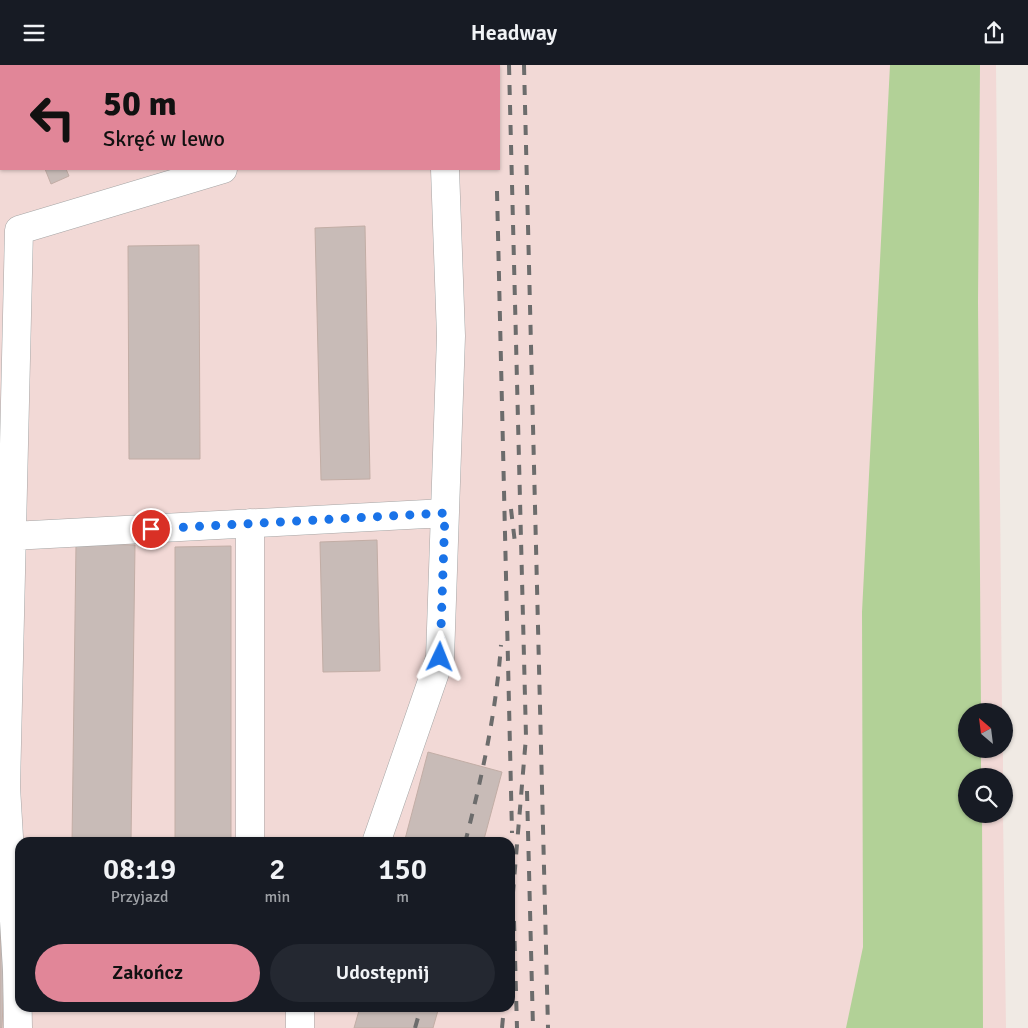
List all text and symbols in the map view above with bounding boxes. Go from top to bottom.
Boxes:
icon: menu [20,19,48,47]
text: Headway [471,19,557,46]
icon: share [980,19,1008,47]
text: 50 m [103,82,177,125]
icon: left [20,85,85,150]
text: Skręć w lewo [103,125,225,152]
pin [130,508,172,550]
icon: arrive [137,515,165,543]
position arrow [413,630,465,682]
north arrow [958,703,1012,757]
map controls [958,703,1013,823]
button: search [958,768,1013,823]
text: 08:19 [103,851,176,888]
text: 2 [269,851,285,888]
text: 150 [378,851,427,888]
text: Przyjazd [111,887,169,907]
text: min [264,887,290,907]
text: m [396,887,409,907]
button: Zakończ [35,944,260,1002]
button: Udostępnij [270,944,495,1002]

